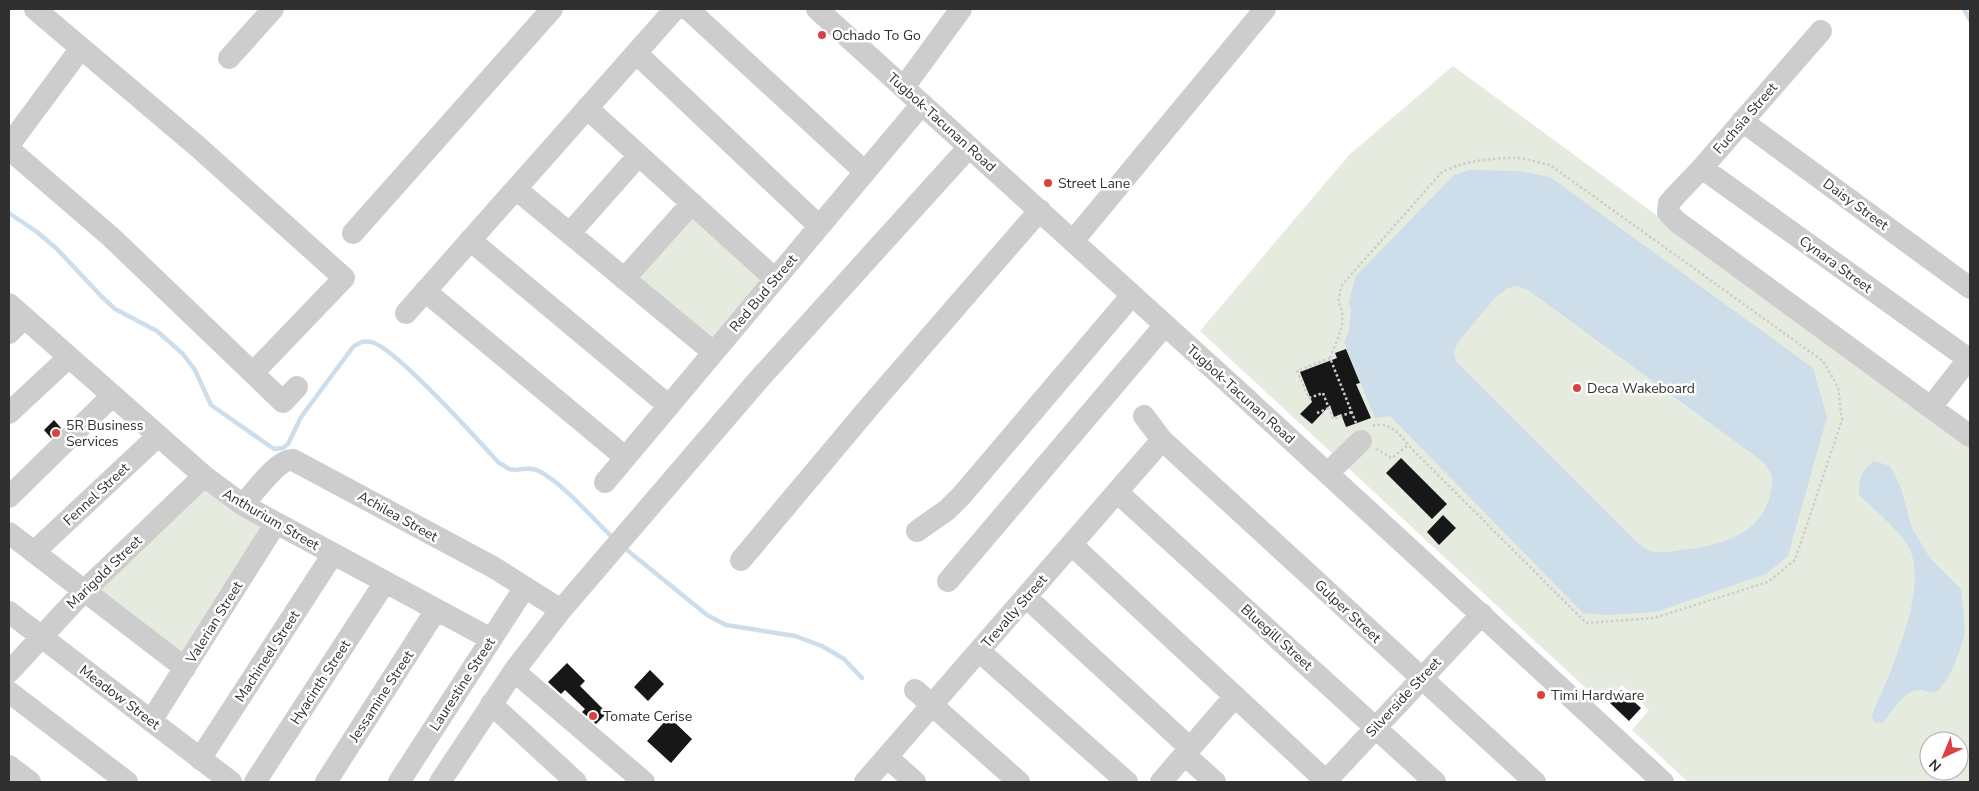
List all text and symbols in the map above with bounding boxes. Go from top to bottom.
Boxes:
place label: Ochado To Go [832,26,921,45]
marker: Ochado To Go [816,29,828,41]
street label: Tugbok-Tacunan Road [883,68,1000,176]
street label: Fuchsia Street [1709,78,1782,158]
place label: Street Lane [1058,174,1130,193]
street label: Daisy Street [1819,174,1892,235]
marker: Street Lane [1042,177,1054,189]
street label: Cynara Street [1795,231,1876,297]
street label: Red Bud Street [725,250,801,336]
street label: Tugbok-Tacunan Road [1182,340,1299,448]
place label: Deca Wakeboard [1587,379,1695,398]
marker: Deca Wakeboard [1571,382,1583,394]
place label: 5R Business Services [66,416,144,451]
marker: 5R Business Services [50,427,62,439]
street label: Fennel Street [59,459,134,530]
street label: Anthurium Street [219,484,323,555]
street label: Achilea Street [354,487,441,546]
street label: Marigold Street [63,532,146,613]
street label: Trevally Street [977,571,1052,652]
street label: Gulper Street [1310,576,1385,647]
street label: Valerian Street [181,578,247,668]
street label: Bluegill Street [1237,600,1317,675]
street label: Machineel Street [231,607,304,706]
street label: Laurestine Street [425,634,500,734]
street label: Hyacinth Street [286,636,355,728]
street label: Jessamine Street [344,647,418,746]
street label: Silverside Street [1361,653,1445,741]
street label: Meadow Street [76,661,164,734]
place label: Timi Hardware [1551,686,1644,705]
marker: Timi Hardware [1535,689,1547,701]
place label: Tomate Cerise [603,707,692,726]
marker: Tomate Cerise [587,710,599,722]
north arrow [1919,731,1969,781]
text: N [1925,755,1946,775]

